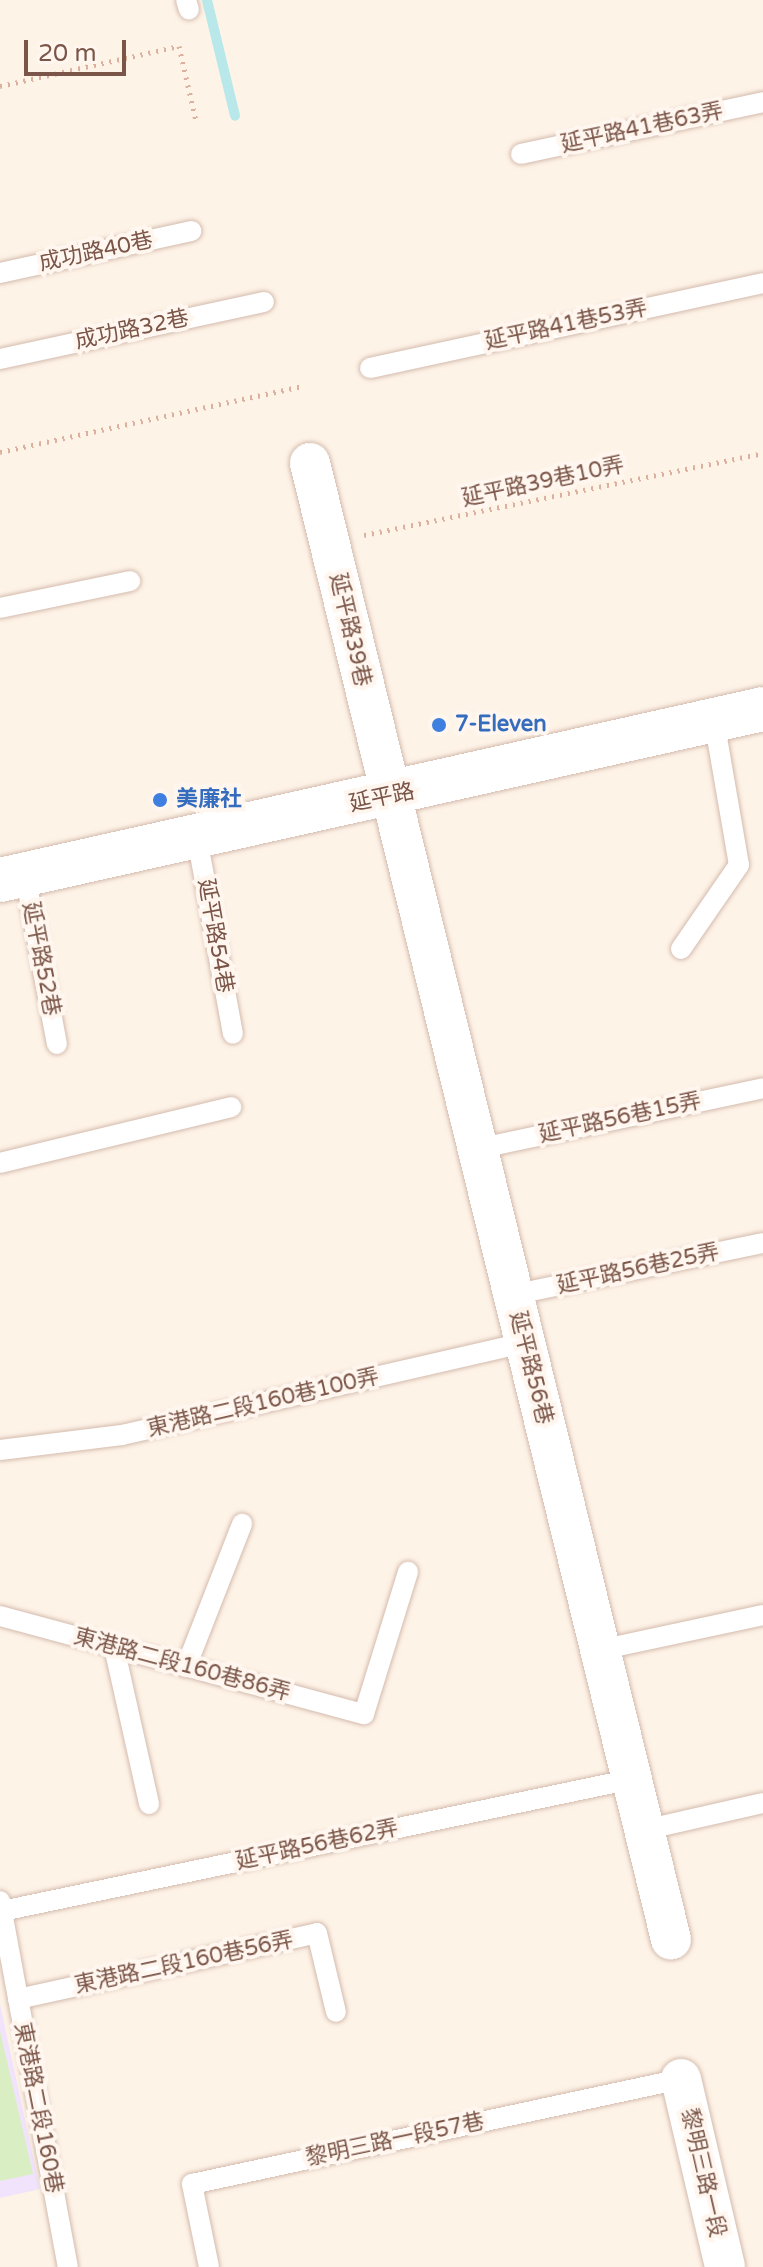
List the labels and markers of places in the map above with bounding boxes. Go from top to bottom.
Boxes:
place label: 7-Eleven [455,712,547,738]
marker: 7-Eleven [430,716,448,734]
place label: 美廉社 [176,787,242,813]
marker: 美廉社 [151,791,169,809]

